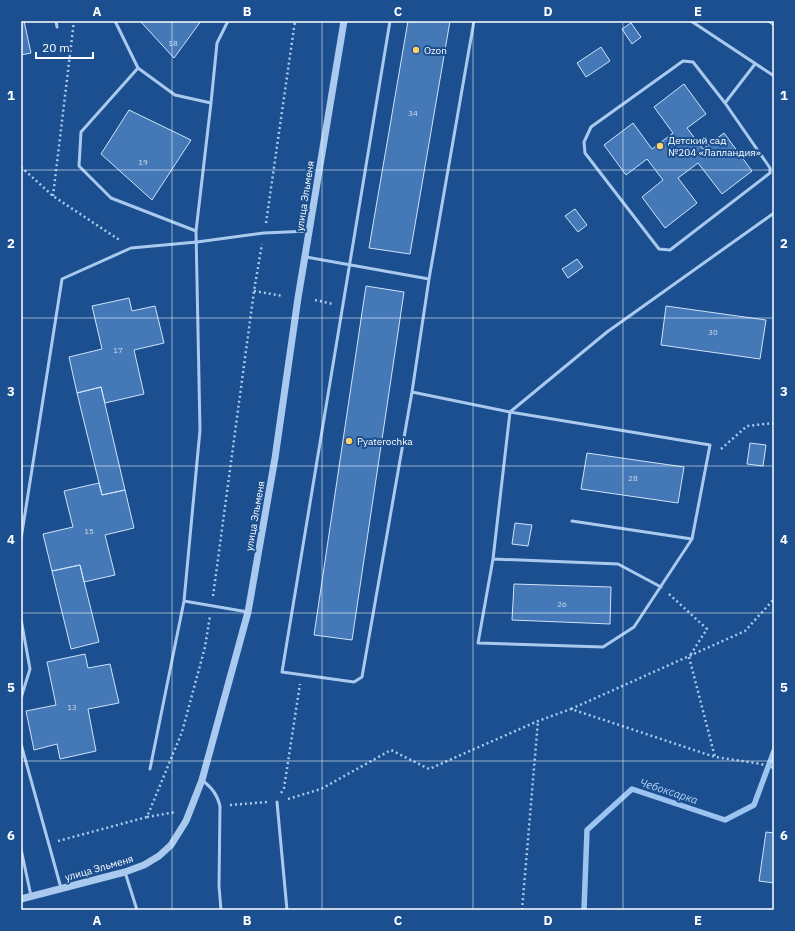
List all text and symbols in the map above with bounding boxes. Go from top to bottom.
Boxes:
text: A [93,3,102,20]
text: B [243,3,252,20]
text: C [394,3,403,20]
text: D [543,3,553,20]
text: E [694,3,702,20]
scale bar [36,34,93,60]
house number: 18 [168,38,178,48]
text: 20 m [42,40,70,55]
place label: Ozon [424,44,447,57]
marker: Ozon [411,45,421,55]
text: 1 [7,87,15,104]
text: 1 [780,87,788,104]
house number: 34 [408,108,418,118]
place label: Детский сад №204 «Лапландия» [668,134,761,159]
marker: Детский сад №204 «Лапландия» [655,141,665,151]
house number: 19 [138,157,148,167]
street label: улица Эльменя [293,160,317,232]
text: 2 [7,235,15,252]
text: 2 [780,235,788,252]
house number: 30 [708,327,718,337]
house number: 17 [113,345,123,355]
text: 3 [7,383,15,400]
text: 3 [780,383,788,400]
place label: Pyaterochka [357,435,413,448]
marker: Pyaterochka [344,436,354,446]
house number: 28 [628,473,638,483]
street label: улица Эльменя [242,480,268,552]
house number: 15 [84,526,94,536]
text: 4 [7,531,15,548]
text: 4 [780,531,788,548]
house number: 26 [557,599,567,609]
text: 5 [7,679,15,696]
text: 5 [780,679,788,696]
house number: 13 [67,702,77,712]
water label: Чебоксарка [638,775,700,807]
text: 6 [7,827,15,844]
text: 6 [780,827,788,844]
street label: улица Эльменя [63,852,135,884]
text: A [93,912,102,929]
text: B [243,912,252,929]
text: C [394,912,403,929]
text: D [543,912,553,929]
text: E [694,912,702,929]

